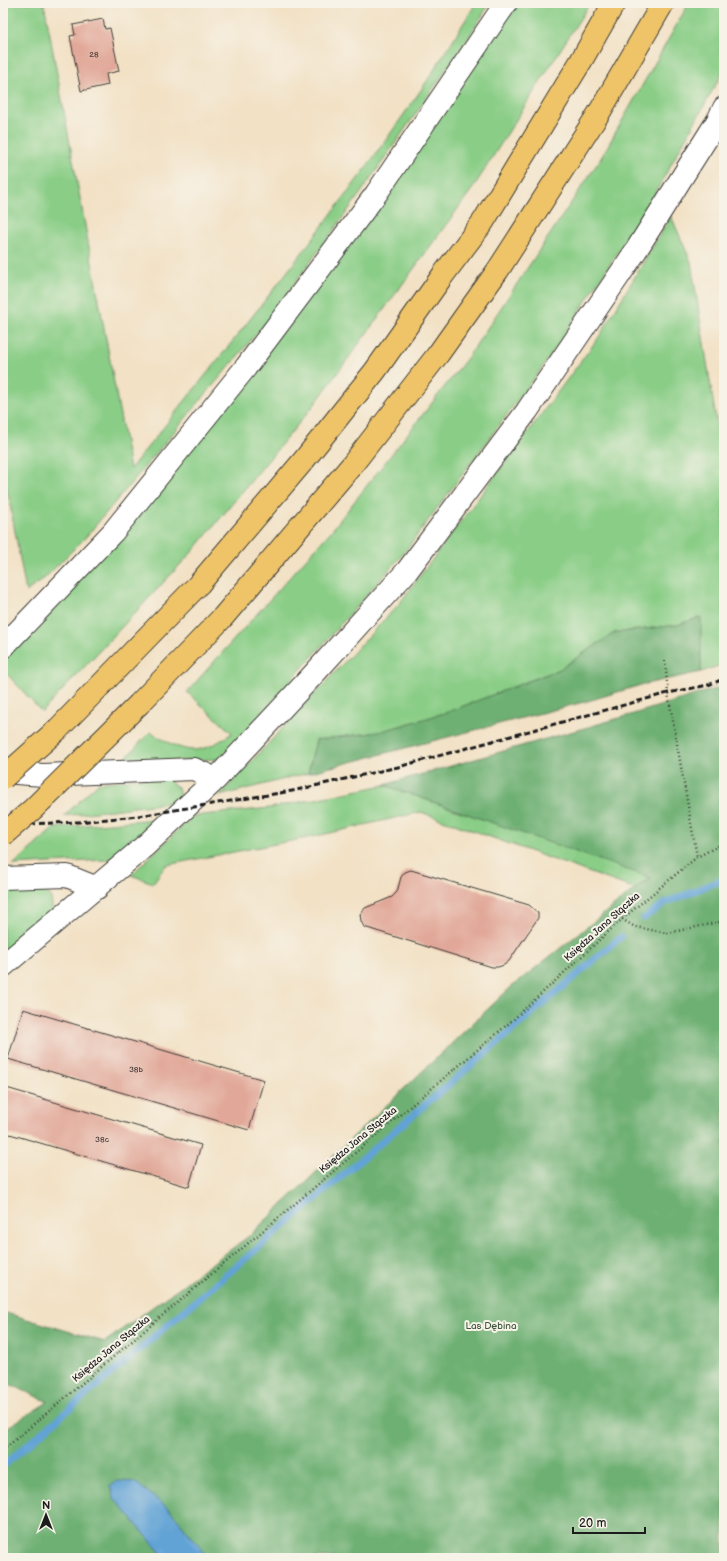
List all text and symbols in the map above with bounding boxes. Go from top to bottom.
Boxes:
house number: 28 [89,50,99,59]
street label: Księdza Jana Stączka [562,890,642,964]
house number: 38b [129,1065,144,1074]
street label: Księdza Jana Stączka [317,1104,399,1176]
house number: 38c [95,1135,109,1144]
street label: Księdza Jana Stączka [70,1313,152,1385]
park label: Las Dębina [465,1320,517,1332]
north arrow [26,1495,66,1535]
text: N [42,1499,50,1512]
scale bar [573,1509,645,1535]
text: 20 m [579,1516,606,1531]

